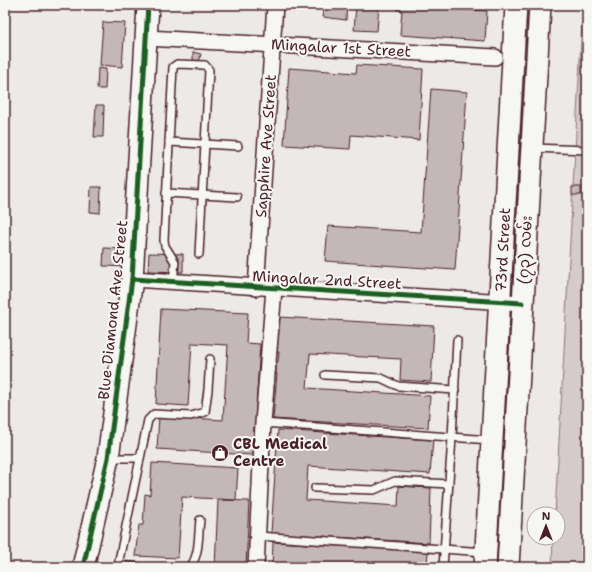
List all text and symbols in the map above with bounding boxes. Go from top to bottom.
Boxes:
street label: Mingalar 1st Street [270,34,412,62]
street label: Sapphire Ave Street [251,74,281,218]
street label: 73rd Street [491,207,515,293]
street label: (၇၃) လမ်း [513,215,539,285]
street label: Blue Diamond Ave Street [94,219,132,401]
street label: Mingalar 2nd Street [252,266,402,294]
place label: CBL Medical Centre [233,434,327,471]
shop icon: CBL Medical Centre [210,443,230,463]
north arrow [526,506,566,546]
text: N [542,509,551,524]

